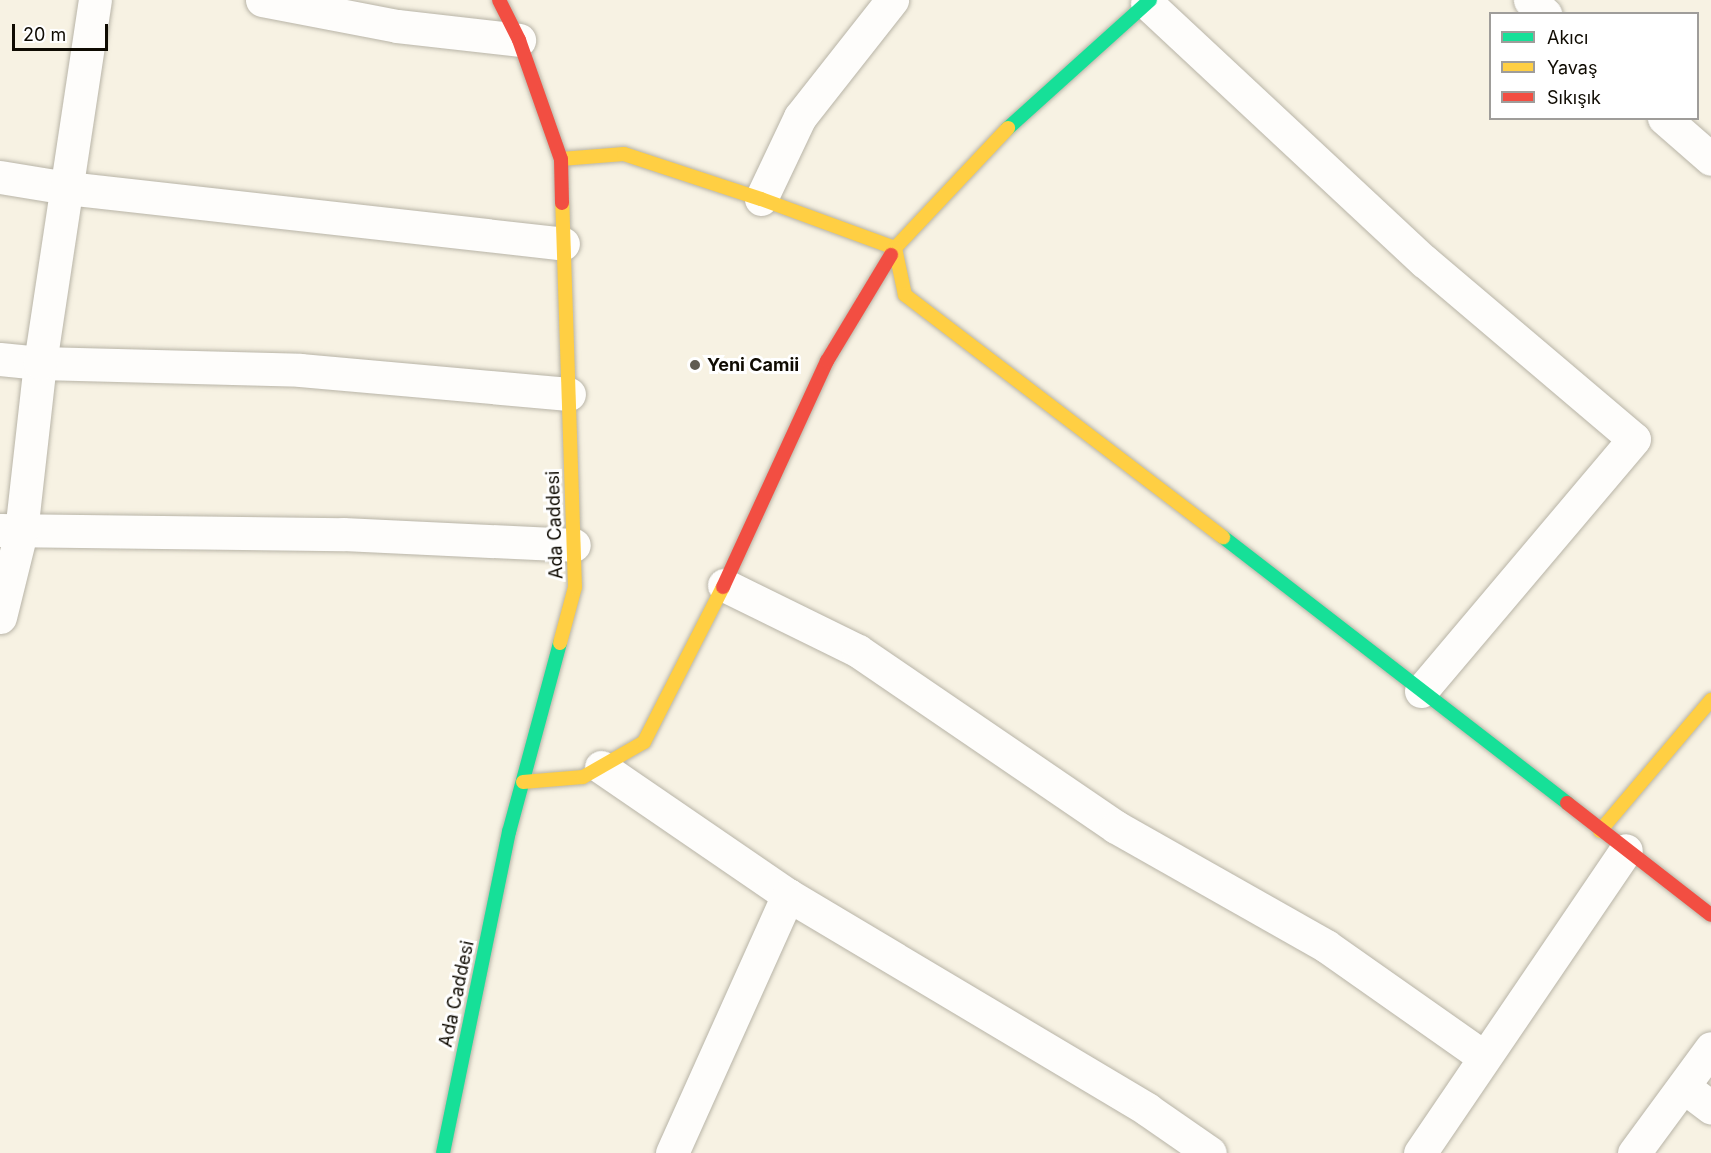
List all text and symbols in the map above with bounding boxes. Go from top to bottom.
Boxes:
scale bar [15,12,111,50]
legend [1489,12,1699,120]
text: 20 m [23,24,66,45]
text: Akıcı [1547,27,1588,48]
text: Yavaş [1547,57,1597,78]
text: Sıkışık [1547,87,1601,108]
place label: Yeni Camii [707,354,799,376]
marker: Yeni Camii [688,358,702,372]
street label: Ada Caddesi [542,471,568,579]
street label: Ada Caddesi [435,939,479,1049]

